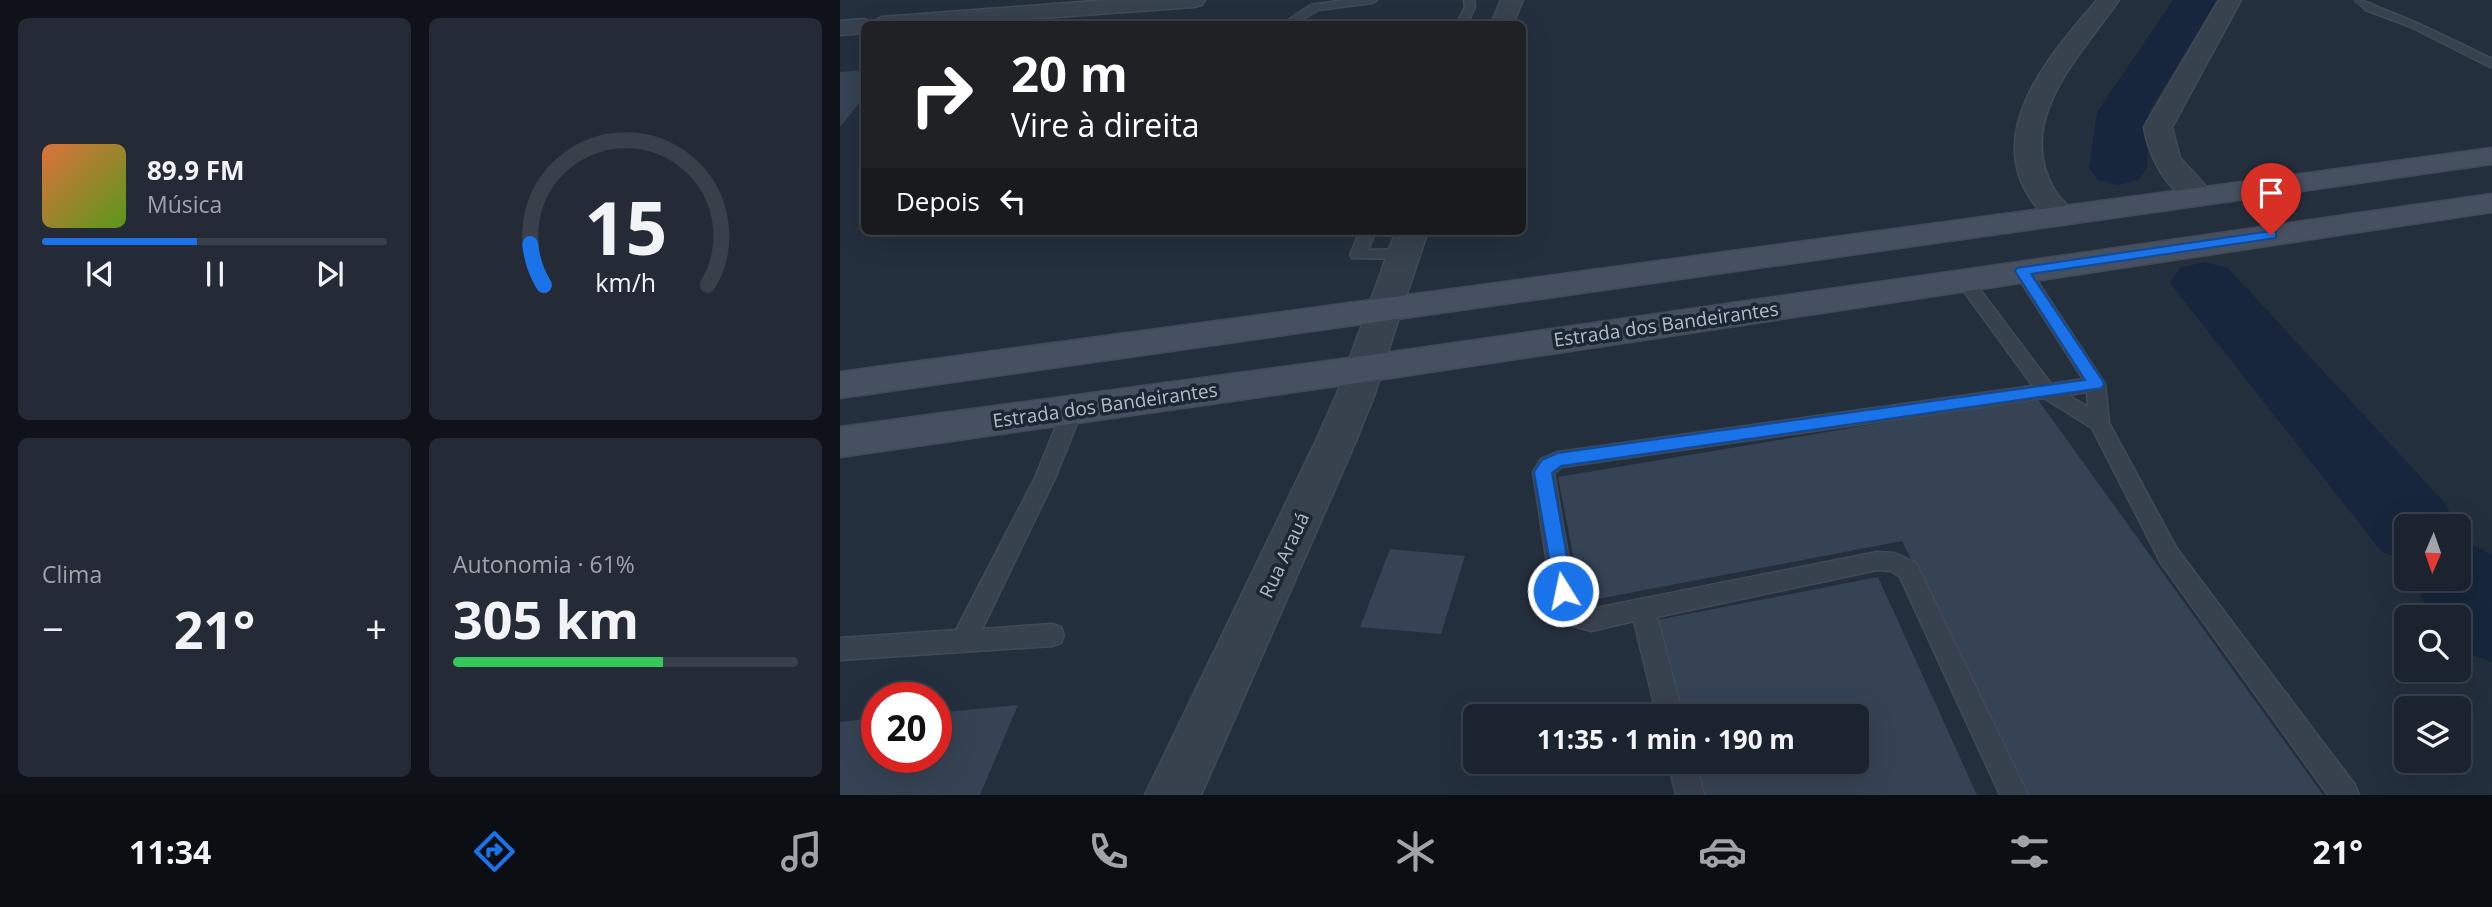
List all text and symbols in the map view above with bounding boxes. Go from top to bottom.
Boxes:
text: 20 m [1011,40,1128,106]
icon: right [896,49,987,140]
text: Vire à direita [1011,103,1200,146]
text: 89.9 FM [147,152,245,188]
pin [2241,163,2301,235]
icon: arrive [2252,174,2290,212]
text: 15 [584,177,667,276]
icon: left [994,182,1032,220]
text: Depois [896,183,980,219]
text: Música [147,188,222,220]
icon: previous [81,255,119,293]
icon: pause [196,255,234,293]
icon: next [311,255,349,293]
text: km/h [595,265,656,299]
street label: Estrada dos Bandeirantes [1552,295,1780,353]
street label: Estrada dos Bandeirantes [991,376,1219,434]
street label: Rua Arauá [1253,508,1315,602]
north arrow [2394,514,2471,592]
map controls [2394,514,2471,773]
text: Autonomia · 61% [453,548,635,580]
position arrow [1526,554,1600,628]
text: Clima [42,558,102,590]
text: 305 km [453,583,639,654]
text: 21° [174,593,255,664]
text: − [42,602,64,654]
text: + [365,602,387,654]
button: search [2394,605,2471,682]
speed limit sign: 20 [861,682,952,773]
button: layers [2394,696,2471,773]
text: 11:35 · 1 min · 190 m [1537,721,1795,757]
icon: directions [470,827,519,876]
icon: music [777,827,826,876]
icon: phone [1084,827,1133,876]
icon: climate [1391,827,1440,876]
icon: car [1698,827,1747,876]
icon: filters [2005,827,2054,876]
text: 11:34 [129,830,211,873]
text: 21° [2313,830,2363,873]

